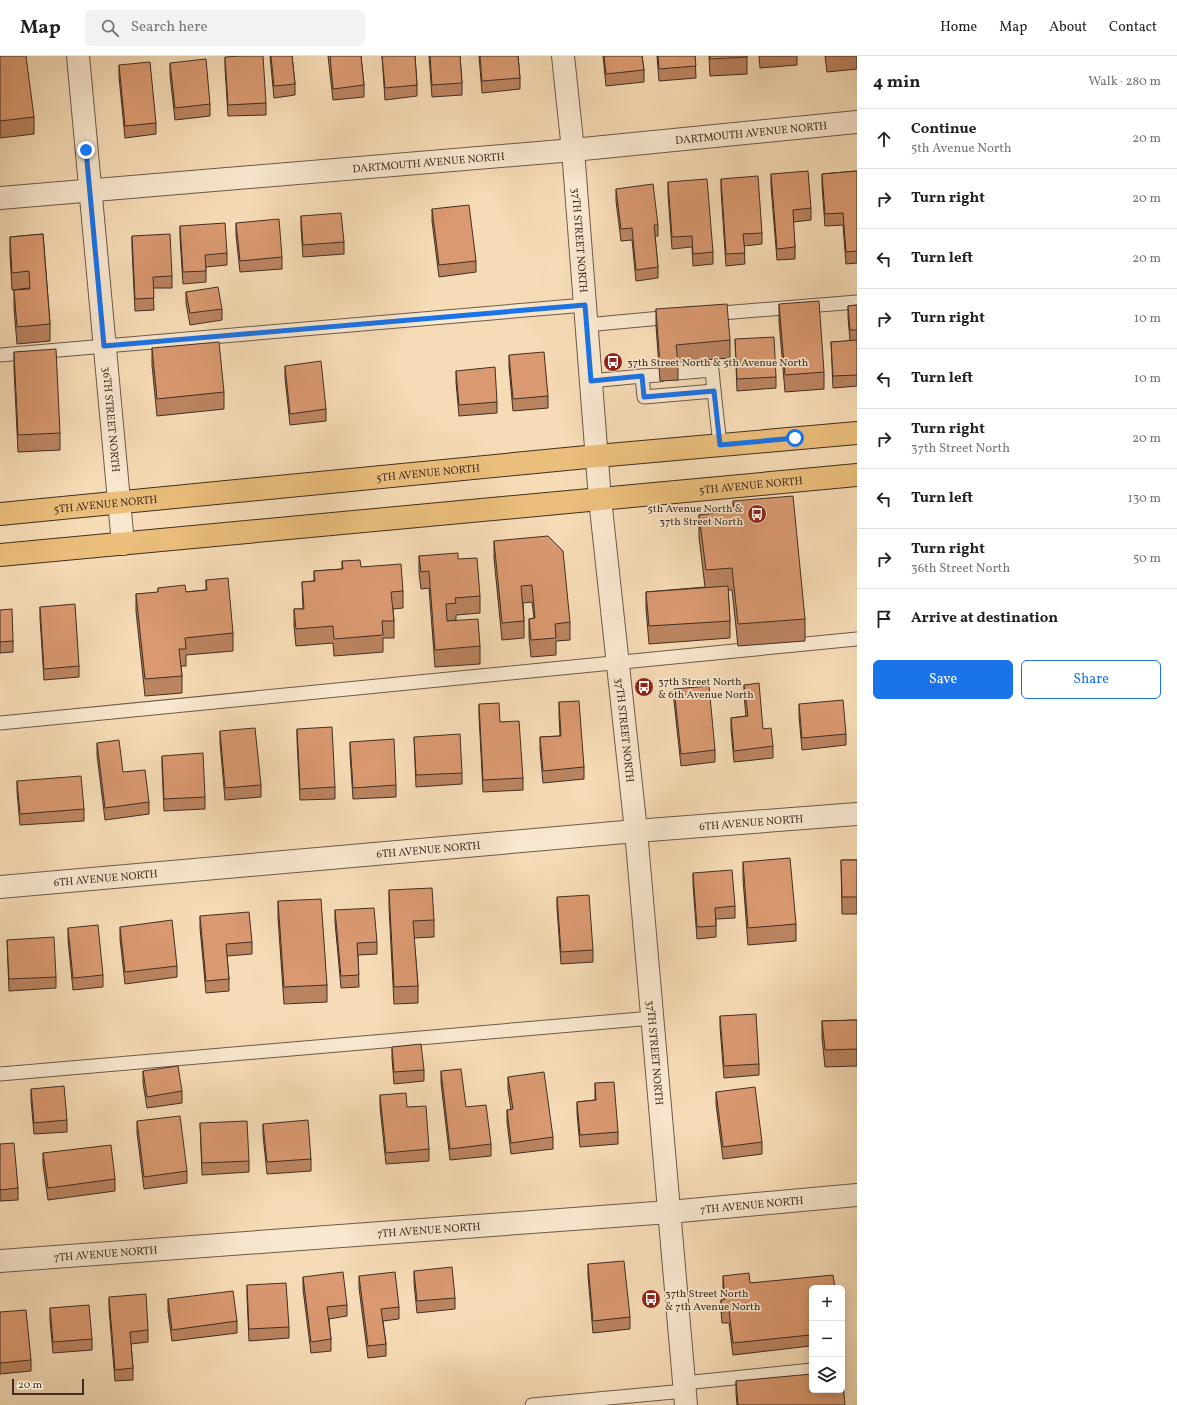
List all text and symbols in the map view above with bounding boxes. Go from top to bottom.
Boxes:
search box [85,10,365,46]
text: Map [20,15,61,41]
icon: search [99,17,121,39]
text: Search here [131,17,208,38]
text: Home [940,18,977,37]
text: Map [999,18,1027,37]
text: About [1049,18,1087,37]
text: Contact [1109,18,1157,37]
text: 4 min [873,71,920,94]
text: Walk · 280 m [1088,73,1161,91]
street label: DARTMOUTH AVENUE NORTH [674,119,828,149]
text: Continue [911,119,976,140]
icon: ahead [873,128,895,150]
text: 20 m [1132,130,1161,148]
text: 5th Avenue North [911,140,1012,158]
route end [77,141,95,159]
street label: DARTMOUTH AVENUE NORTH [352,150,505,177]
street label: 37TH STREET NORTH [567,187,590,293]
icon: right [873,188,895,210]
text: Turn right [911,188,985,209]
text: 20 m [1132,190,1161,208]
icon: left [873,248,895,270]
text: Turn left [911,248,973,269]
text: 20 m [1132,250,1161,268]
icon: right [873,308,895,330]
text: Turn right [911,308,985,329]
text: 10 m [1134,310,1161,328]
bus stop icon: 37th Street North & 5th Avenue North [602,351,624,373]
place label: 37th Street North & 5th Avenue North [627,356,809,371]
street label: 36TH STREET NORTH [98,366,122,473]
icon: left [873,368,895,390]
text: Turn left [911,368,973,389]
text: 10 m [1134,370,1161,388]
text: Turn right [911,419,985,440]
icon: right [873,428,895,450]
route start [786,429,804,447]
text: 20 m [1132,430,1161,448]
text: 37th Street North [911,440,1010,458]
street label: 5TH AVENUE NORTH [376,461,481,486]
street label: 5TH AVENUE NORTH [698,474,803,499]
icon: left [873,488,895,510]
text: Turn left [911,488,973,509]
text: 130 m [1128,490,1161,508]
street label: 5TH AVENUE NORTH [53,493,158,518]
place label: 5th Avenue North & 37th Street North [648,502,743,530]
bus stop icon: 5th Avenue North & 37th Street North [746,503,768,525]
text: Turn right [911,539,985,560]
icon: right [873,548,895,570]
text: 50 m [1133,550,1161,568]
text: 36th Street North [911,560,1010,578]
icon: arrive [873,608,895,630]
text: Arrive at destination [911,608,1058,629]
button: Save [873,660,1013,699]
button: Share [1021,660,1161,699]
place label: 37th Street North & 6th Avenue North [658,675,754,703]
bus stop icon: 37th Street North & 6th Avenue North [633,676,655,698]
street label: 37TH STREET NORTH [610,677,637,783]
street label: 6TH AVENUE NORTH [699,812,804,835]
street label: 6TH AVENUE NORTH [376,839,481,863]
street label: 6TH AVENUE NORTH [53,867,158,891]
street label: 37TH STREET NORTH [642,1000,666,1106]
street label: 7TH AVENUE NORTH [700,1194,804,1218]
street label: 7TH AVENUE NORTH [377,1220,481,1242]
street label: 7TH AVENUE NORTH [54,1243,158,1266]
map controls [809,1285,845,1393]
button: + [809,1285,845,1321]
place label: 37th Street North & 7th Avenue North [665,1287,761,1315]
bus stop icon: 37th Street North & 7th Avenue North [640,1288,662,1310]
button: − [809,1321,845,1357]
button: layers [809,1357,845,1393]
scale bar [12,1377,84,1396]
text: 20 m [18,1378,42,1393]

